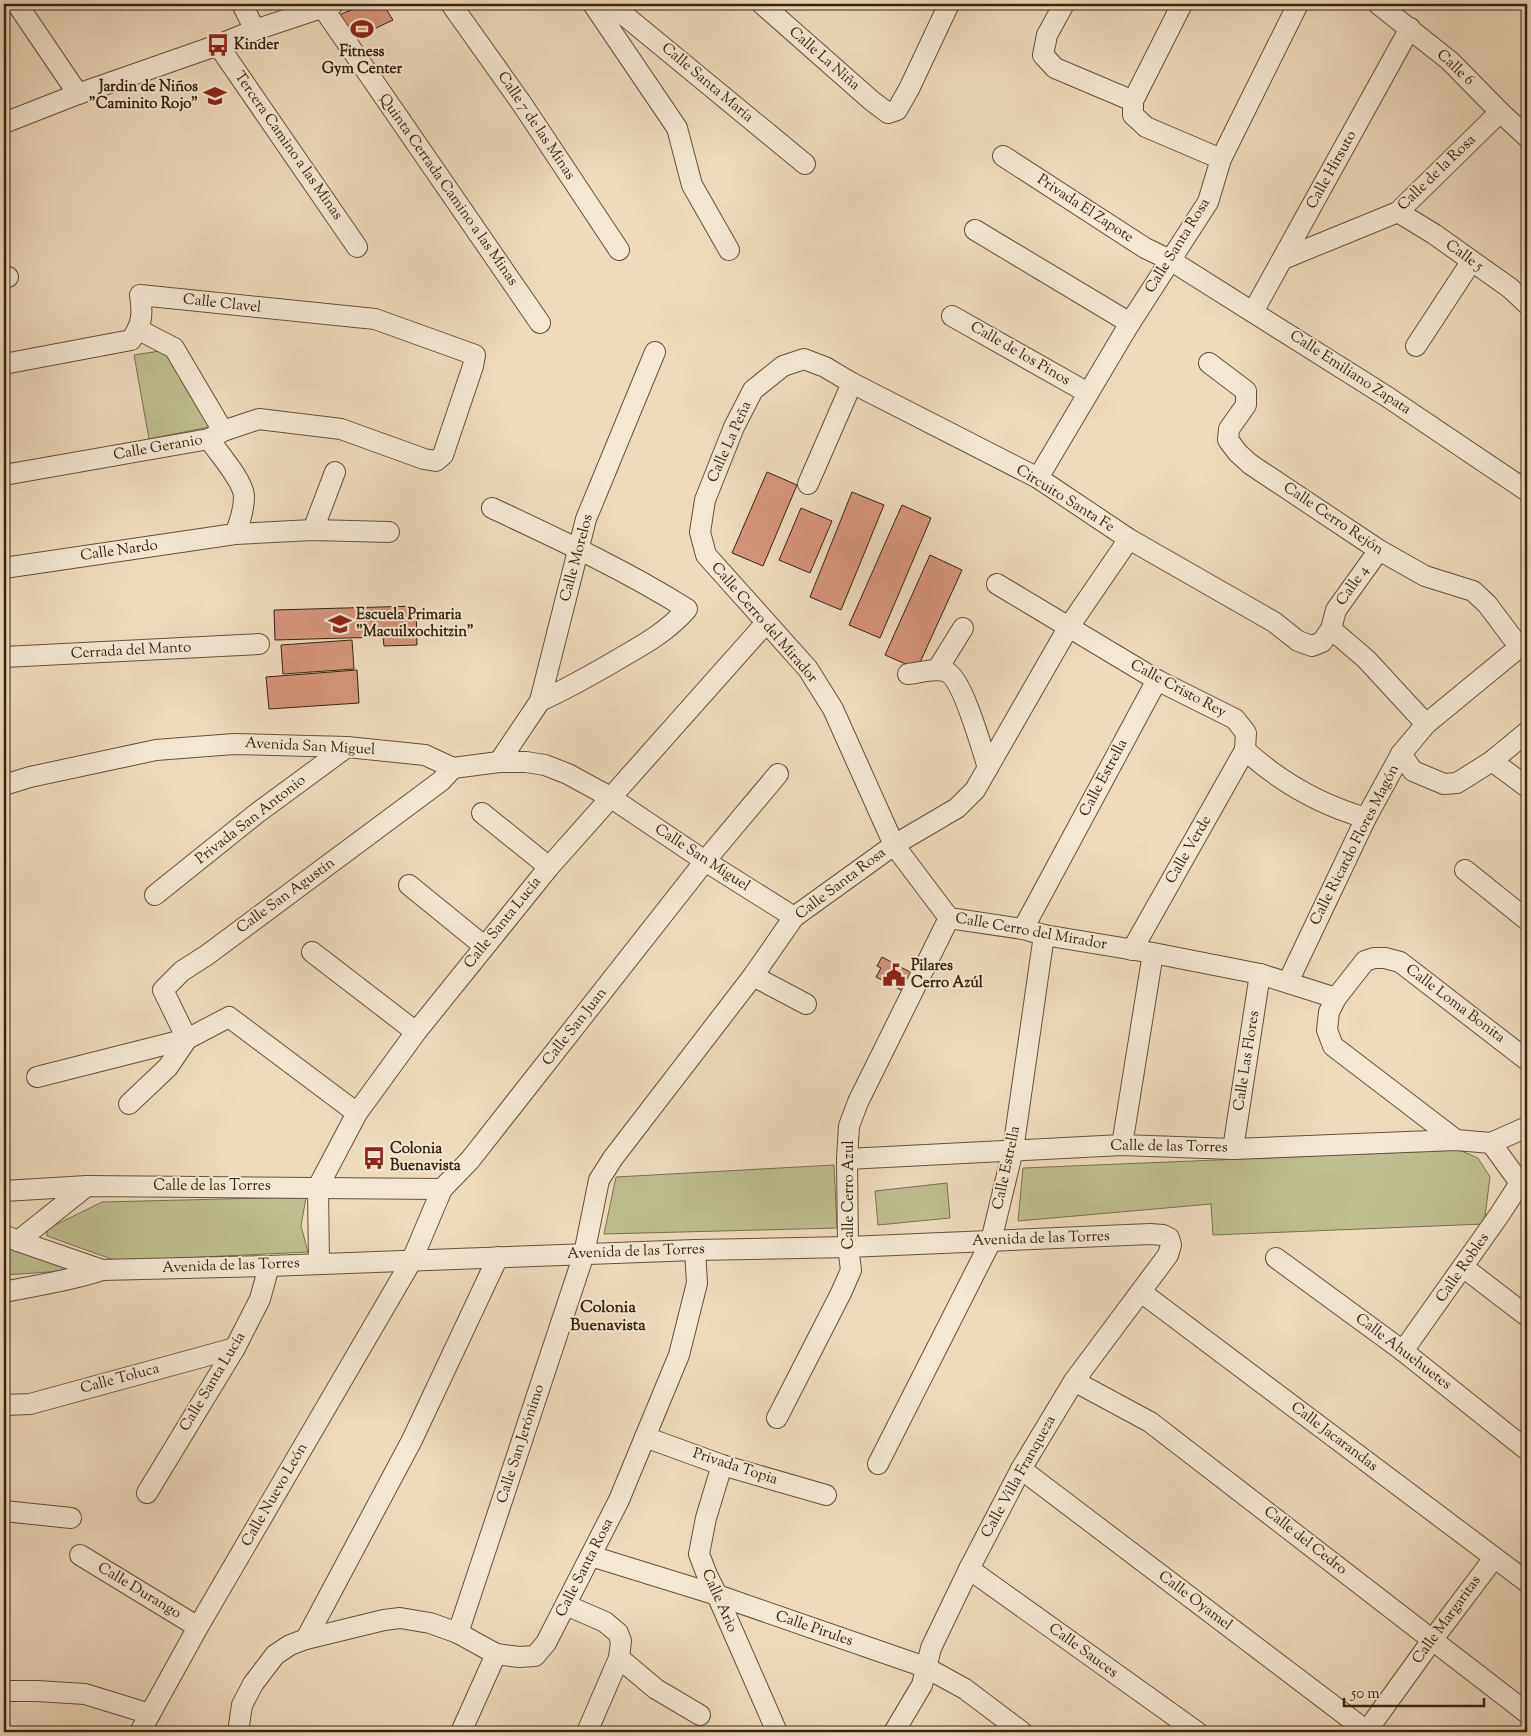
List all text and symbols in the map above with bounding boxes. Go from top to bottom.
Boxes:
sports icon: Fitness Gym Center [349,16,375,42]
street label: Calle La Niña [784,22,864,96]
bus stop icon: Kinder [205,32,231,58]
place label: Kinder [234,35,279,56]
street label: Calle Santa María [656,38,758,128]
place label: Fitness Gym Center [322,42,403,80]
street label: Calle 6 [1432,45,1478,91]
street label: Tercera Camino a las Minas [229,68,347,225]
street label: Calle 7 de las Minas [492,68,580,184]
place label: Jardin de Niños "Caminito Rojo" [89,77,198,115]
school or university icon: Jardin de Niños "Caminito Rojo" [202,83,228,109]
street label: Quinta Cerrada Camino a las Minas [373,90,523,290]
street label: Calle Hirsuto [1302,127,1362,213]
street label: Calle de la Rosa [1393,130,1481,216]
street label: Privada El Zapote [1033,170,1137,248]
street label: Calle Santa Rosa [1140,194,1216,298]
street label: Calle 5 [1441,235,1487,277]
street label: Calle Clavel [182,289,262,319]
street label: Calle de los Pinos [966,317,1074,391]
street label: Calle Emiliano Zapata [1285,326,1415,420]
street label: Calle La Peña [703,398,757,486]
street label: Calle Geranio [112,430,204,466]
street label: Circuito Santa Fe [1012,460,1118,538]
street label: Calle Cerro Rejón [1279,478,1387,560]
street label: Calle Morelos [555,512,599,604]
street label: Calle Nardo [79,535,159,567]
street label: Calle Cerro del Mirador [706,558,823,688]
street label: Calle 4 [1332,561,1375,610]
place label: Escuela Primaria "Macuilxochitzin" [356,605,474,643]
school or university icon: Escuela Primaria "Macuilxochitzin" [327,611,353,637]
street label: Cerrada del Manto [70,637,192,665]
street label: Calle Cristo Rey [1126,655,1230,723]
street label: Avenida San Miguel [244,733,376,761]
street label: Calle Estrella [1075,735,1133,821]
street label: Calle Ricardo Flores Magón [1305,761,1405,929]
street label: Privada San Antonio [191,770,311,870]
street label: Calle Verde [1161,812,1217,888]
street label: Calle San Miguel [650,819,754,897]
street label: Calle Santa Rosa [791,843,891,925]
street label: Calle San Agustín [232,853,340,939]
street label: Calle Santa Lucía [459,873,547,973]
street label: Calle Cerro del Mirador [954,908,1109,956]
place label: Pilares Cerro Azúl [911,956,984,994]
street label: Calle Loma Bonita [1401,960,1509,1048]
public building icon: Pilares Cerro Azúl [881,962,907,988]
street label: Calle San Juan [538,983,612,1070]
street label: Calle Las Flores [1229,1009,1265,1113]
street label: Calle Estrella [988,1124,1026,1212]
street label: Calle de las Torres [1110,1135,1228,1159]
place label: Colonia Buenavista [390,1139,461,1177]
street label: Calle Cerro Azul [839,1140,860,1250]
bus stop icon: Colonia Buenavista [361,1145,387,1171]
street label: Calle de las Torres [153,1176,271,1197]
street label: Avenida de las Torres [972,1226,1110,1252]
street label: Calle Robles [1431,1229,1495,1307]
street label: Avenida de las Torres [567,1239,705,1265]
street label: Avenida de las Torres [162,1253,300,1279]
district label: Colonia Buenavista [570,1297,646,1338]
street label: Calle Ahuehuetes [1350,1309,1456,1395]
street label: Calle Santa Lucía [175,1328,251,1436]
street label: Calle Toluca [78,1358,162,1400]
street label: Calle San Jerónimo [492,1382,550,1506]
street label: Calle Jacarandas [1286,1397,1382,1477]
street label: Calle Villa Franqueza [977,1412,1061,1542]
street label: Calle Nuevo León [237,1439,313,1551]
street label: Privada Topia [690,1443,780,1491]
street label: Calle del Cedro [1259,1502,1351,1580]
street label: Calle Santa Rosa [551,1515,619,1621]
street label: Calle Durango [93,1558,185,1624]
street label: Calle Ario [696,1566,742,1636]
street label: Calle Oyamel [1154,1566,1236,1636]
street label: Calle Margaritas [1408,1571,1486,1669]
street label: Calle Pirules [772,1606,856,1652]
street label: Calle Sauces [1044,1619,1122,1683]
scale bar [1344,1676,1484,1708]
text: 50 m [1350,1684,1380,1705]

